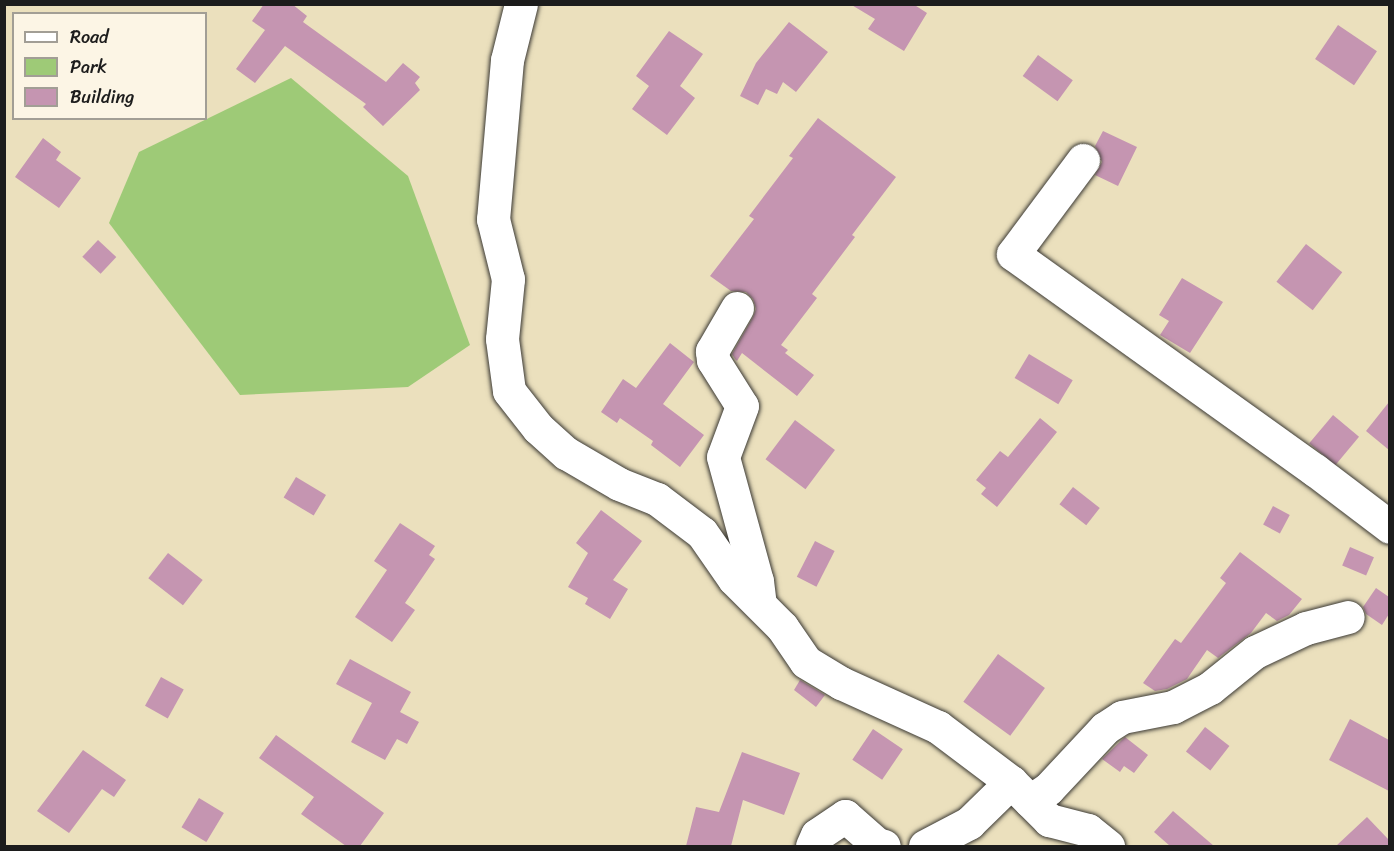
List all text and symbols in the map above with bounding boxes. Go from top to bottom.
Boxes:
legend [12,12,207,120]
text: Road [70,21,109,53]
text: Park [70,51,107,83]
text: Building [70,81,134,113]

